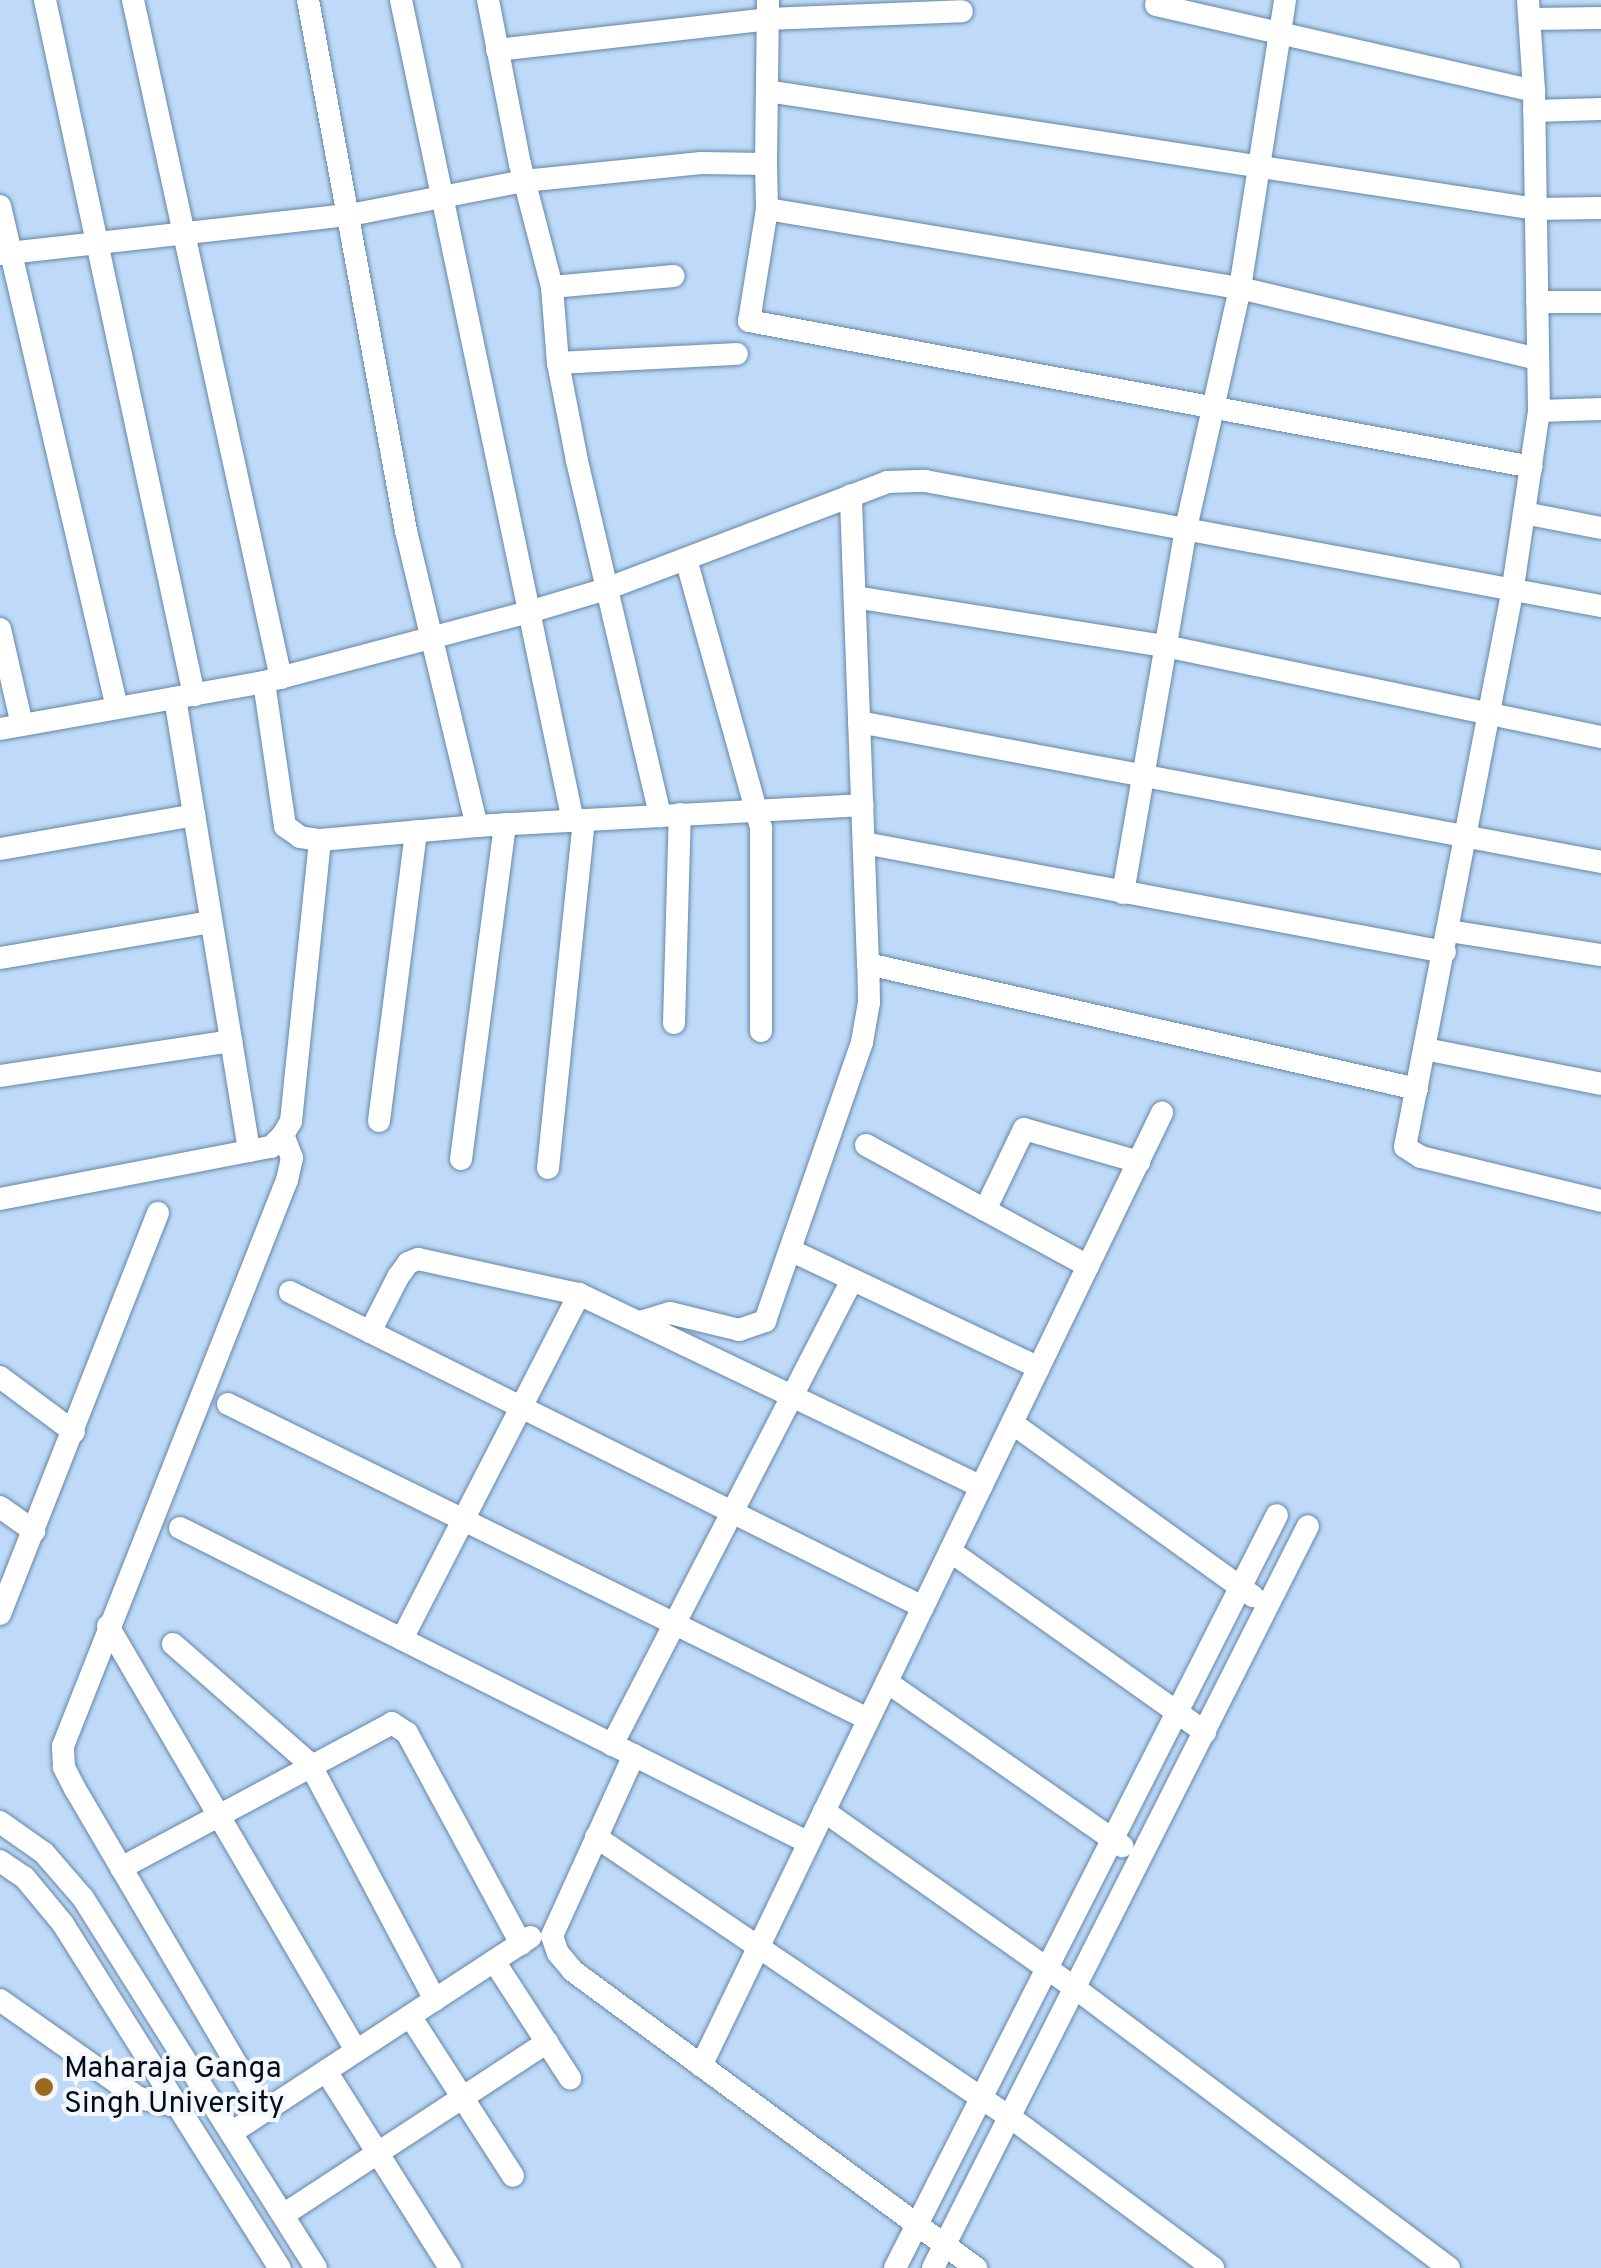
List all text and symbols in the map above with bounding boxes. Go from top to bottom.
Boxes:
place label: Maharaja Ganga Singh University [64,2052,284,2122]
marker: Maharaja Ganga Singh University [33,2076,55,2098]

